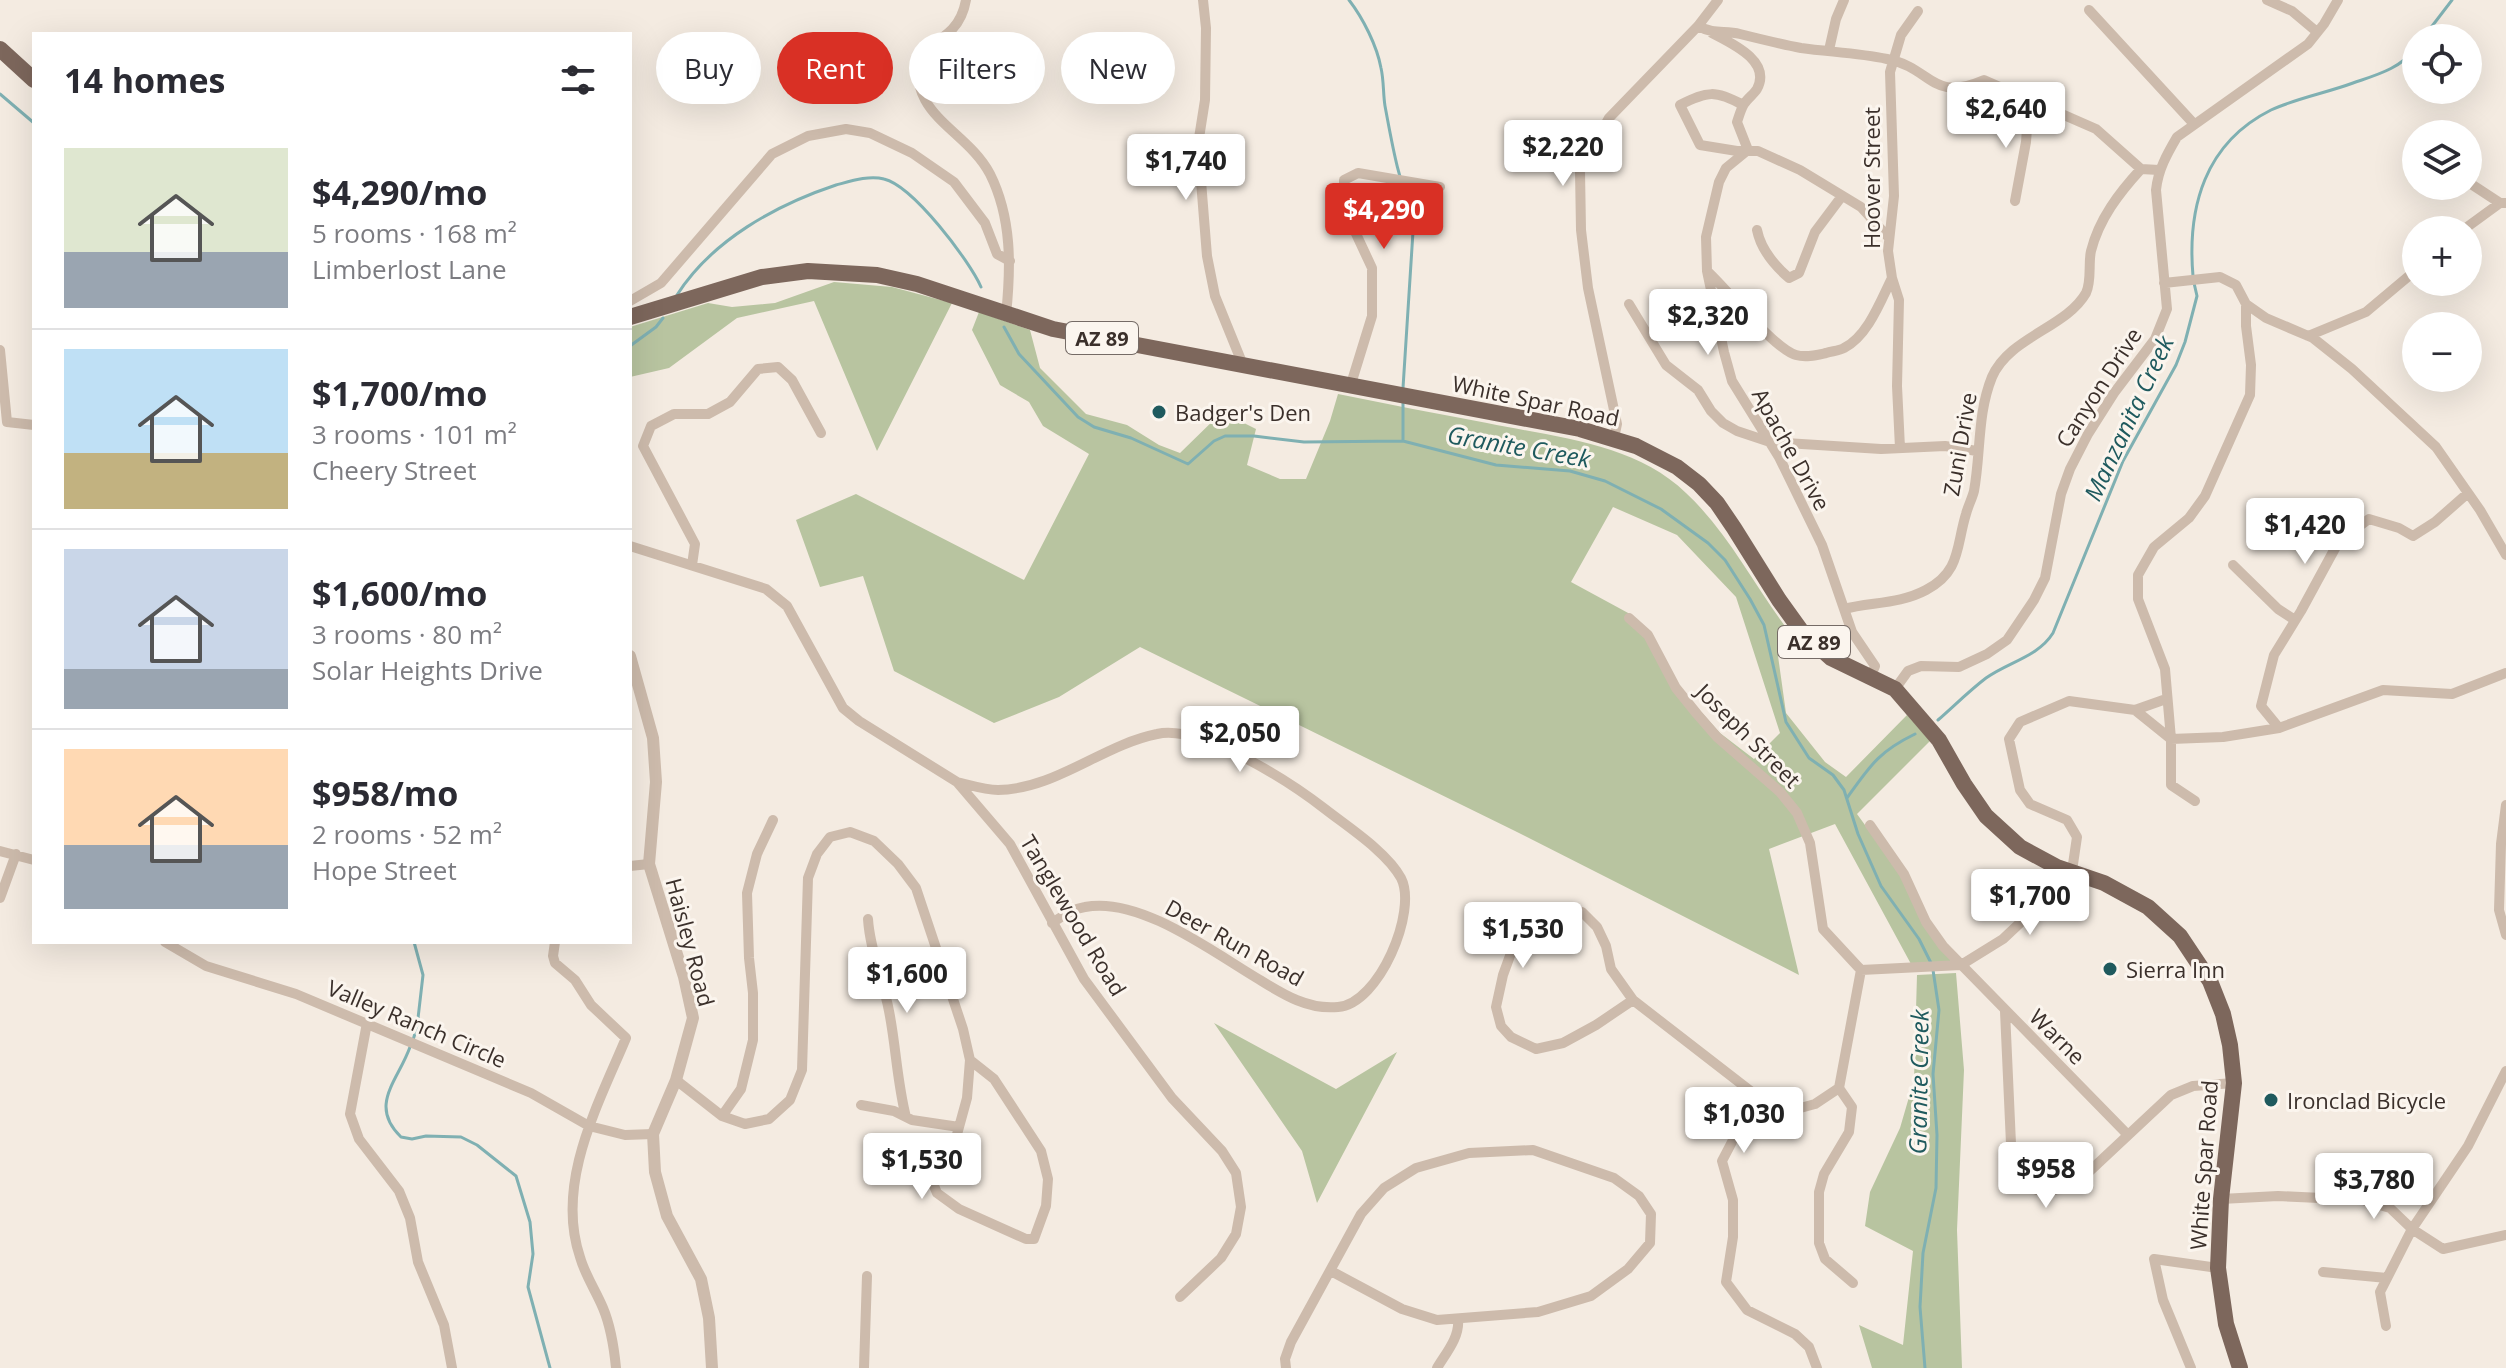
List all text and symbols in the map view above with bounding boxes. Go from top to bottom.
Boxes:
map controls [2402,24,2482,392]
button: locate [2402,24,2482,104]
chip: Buy [656,32,761,104]
chip: Rent [777,32,893,104]
chip: Filters [909,32,1045,104]
chip: New [1061,32,1175,104]
text: 14 homes [64,57,225,103]
icon: filters [556,58,600,102]
pin: $2,640 [1941,82,2071,150]
text: $2,640 [1965,90,2047,126]
street label: Hoover Street [1856,107,1886,249]
pin: $2,220 [1498,120,1628,188]
button: layers [2402,120,2482,200]
text: $2,220 [1522,128,1604,164]
pin: $1,740 [1121,134,1251,202]
text: $1,740 [1145,142,1227,178]
text: $4,290/mo [312,169,487,215]
icon: home [128,180,224,276]
pin: $4,290 [1319,183,1449,251]
text: $4,290 [1343,191,1425,227]
text: 5 rooms · 168 m² [312,215,517,251]
button: + [2402,216,2482,296]
text: Limberlost Lane [312,251,507,287]
pin: $2,320 [1643,289,1773,357]
text: $2,320 [1667,297,1749,333]
button: − [2402,312,2482,392]
street label: Canyon Drive [2048,321,2148,453]
road number: AZ 89 [1066,322,1138,354]
water label: Manzanita Creek [2075,329,2181,506]
street label: White Spar Road [1450,368,1622,432]
text: $1,700/mo [312,370,487,416]
icon: home [128,381,224,477]
street label: Apache Drive [1746,382,1838,516]
street label: Zuni Drive [1935,390,1983,498]
place label: Badger's Den [1175,397,1311,427]
marker: Badger's Den [1150,403,1168,421]
text: 3 rooms · 101 m² [312,416,517,452]
water label: Granite Creek [1445,417,1594,475]
text: Cheery Street [312,452,477,488]
pin: $1,420 [2240,498,2370,566]
text: $1,420 [2264,506,2346,542]
text: $1,600/mo [312,570,487,616]
icon: home [128,581,224,677]
text: 3 rooms · 80 m² [312,616,502,652]
road number: AZ 89 [1778,626,1850,658]
text: Solar Heights Drive [312,652,543,688]
street label: Joseph Street [1689,675,1808,794]
pin: $2,050 [1175,706,1305,774]
text: $2,050 [1199,714,1281,750]
text: $958/mo [312,770,458,816]
icon: home [128,781,224,877]
text: 2 rooms · 52 m² [312,816,502,852]
street label: Tanglewood Road [1014,829,1134,1001]
text: Hope Street [312,852,457,888]
pin: $1,700 [1965,869,2095,937]
street label: Haisley Road [659,875,723,1009]
text: $1,700 [1989,877,2071,913]
street label: Deer Run Road [1160,892,1310,992]
pin: $1,530 [1458,902,1588,970]
text: $1,530 [1482,910,1564,946]
pin: $1,600 [842,947,972,1015]
place label: Sierra Inn [2126,954,2225,984]
text: $1,600 [866,955,948,991]
marker: Sierra Inn [2101,960,2119,978]
street label: Valley Ranch Circle [323,972,511,1074]
street label: Warne [2024,1002,2092,1070]
water label: Granite Creek [1900,1008,1936,1155]
street label: White Spar Road [2182,1079,2224,1251]
place label: Ironclad Bicycle [2287,1085,2446,1115]
pin: $1,030 [1679,1087,1809,1155]
marker: Ironclad Bicycle [2262,1091,2280,1109]
text: $1,030 [1703,1095,1785,1131]
pin: $1,530 [857,1133,987,1201]
text: $1,530 [881,1141,963,1177]
pin: $958 [1999,1142,2093,1210]
text: $958 [2016,1150,2076,1186]
pin: $3,780 [2309,1153,2439,1221]
text: $3,780 [2333,1161,2415,1197]

